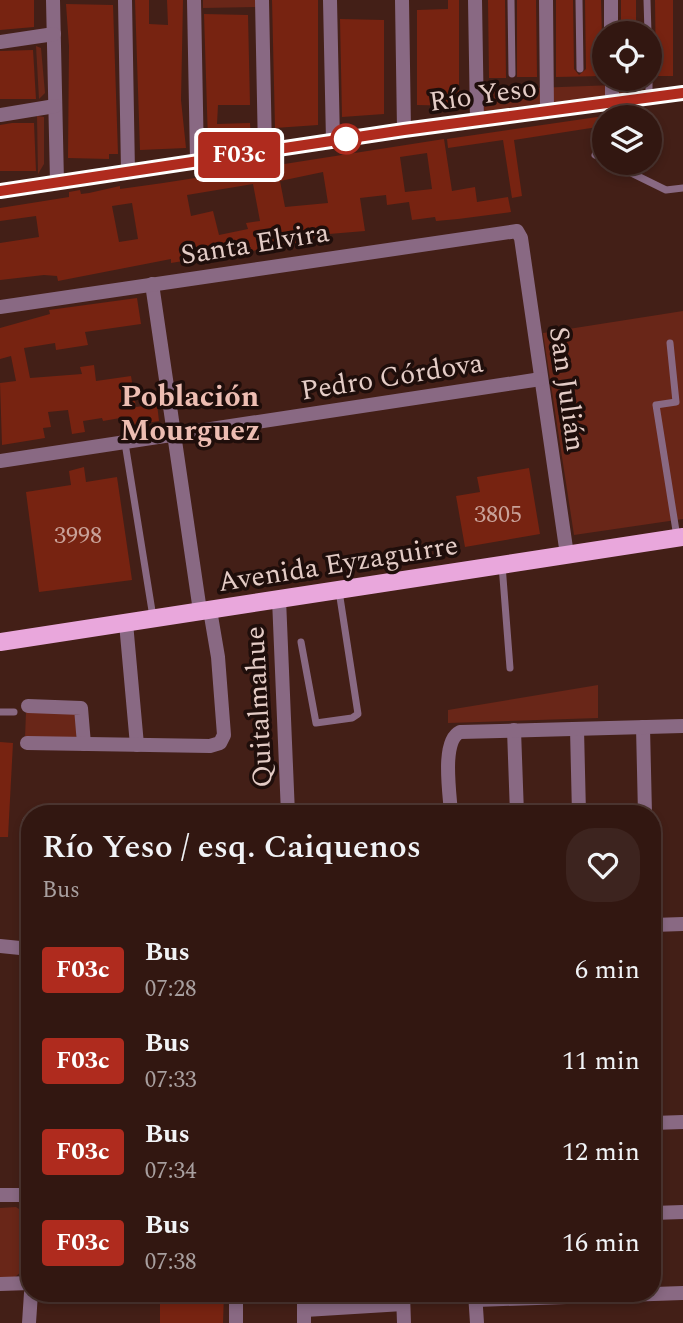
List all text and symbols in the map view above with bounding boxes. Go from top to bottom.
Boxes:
map controls [592,21,662,175]
button: locate [592,21,662,91]
street label: Río Yeso [426,66,540,124]
button: layers [592,105,662,175]
unlabelled marker [331,124,361,154]
line badge: F03c [190,132,288,178]
text: F03c [212,137,266,173]
street label: Santa Elvira [178,211,333,277]
street label: San Julián [537,324,597,454]
street label: Pedro Córdova [298,341,487,413]
district label: Población Mourguez [120,374,260,454]
house number: 3805 [474,497,522,533]
house number: 3998 [54,518,102,554]
street label: Avenida Eyzaguirre [215,524,461,604]
street label: Quitalmahue [233,625,285,789]
text: Río Yeso / esq. Caiquenos [42,822,421,872]
button: heart [566,828,640,902]
text: Bus [42,873,80,908]
text: Bus [145,932,190,972]
text: 6 min [575,950,640,990]
text: F03c [56,952,110,988]
text: 07:28 [145,972,196,1007]
text: Bus [145,1023,190,1063]
text: 11 min [562,1041,640,1081]
text: F03c [56,1043,110,1079]
text: 07:33 [145,1063,196,1098]
text: Bus [145,1114,190,1154]
text: 12 min [562,1132,640,1172]
text: F03c [56,1134,110,1170]
text: 07:34 [145,1154,196,1189]
text: Bus [145,1205,190,1245]
text: 16 min [562,1223,640,1263]
text: F03c [56,1225,110,1261]
text: 07:38 [145,1245,196,1280]

